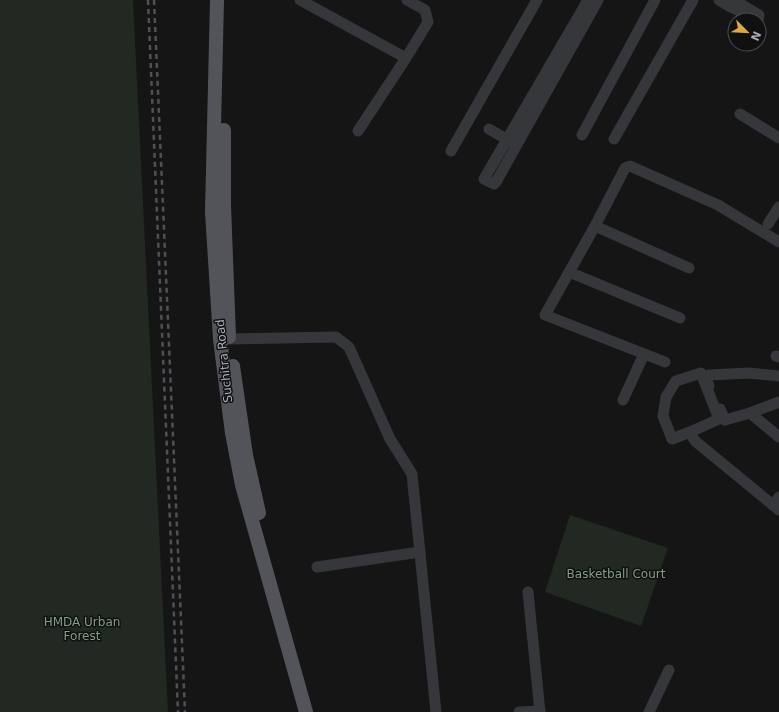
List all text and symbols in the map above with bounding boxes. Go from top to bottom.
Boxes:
north arrow [727,12,767,52]
text: N [748,29,763,43]
street label: Suchitra Road [213,319,235,403]
park label: Basketball Court [567,567,666,581]
park label: HMDA Urban Forest [44,615,120,643]

